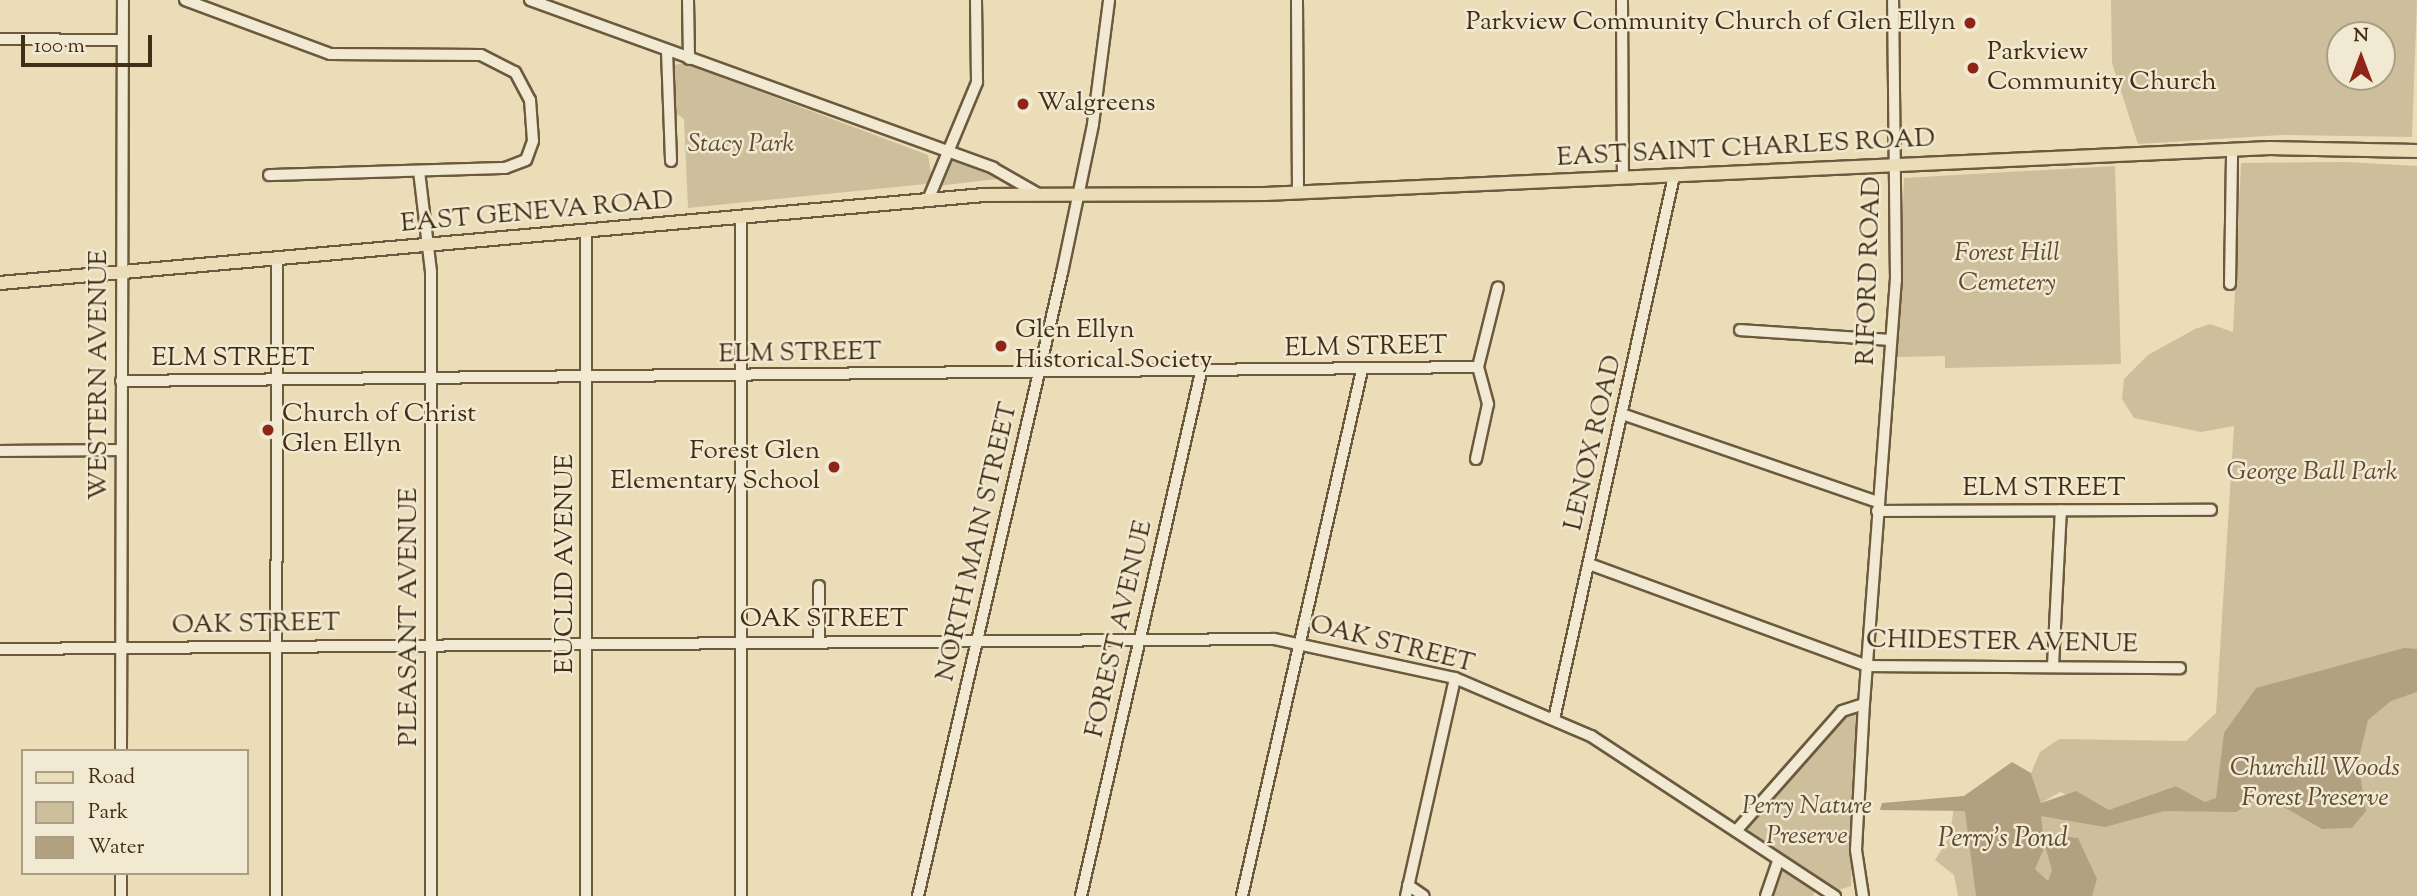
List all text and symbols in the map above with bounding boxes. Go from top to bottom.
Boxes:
place label: Parkview Community Church of Glen Ellyn [1466,7,1956,39]
marker: Parkview Community Church of Glen Ellyn [1962,15,1978,31]
scale bar [24,21,156,65]
north arrow [2326,21,2396,91]
text: N [2353,23,2369,50]
text: 100 m [34,32,85,62]
place label: Parkview Community Church [1987,37,2217,98]
marker: Parkview Community Church [1965,60,1981,76]
place label: Walgreens [1037,88,1156,120]
marker: Walgreens [1015,96,1031,112]
street label: EAST SAINT CHARLES ROAD [1556,124,1936,174]
park label: Stacy Park [688,129,794,161]
street label: RIFORD ROAD [1851,176,1889,366]
street label: EAST GENEVA ROAD [399,186,675,240]
park label: Forest Hill Cemetery [1954,238,2060,300]
street label: WESTERN AVENUE [84,250,116,500]
place label: Glen Ellyn Historical Society [1015,315,1212,376]
street label: ELM STREET [1284,331,1448,365]
street label: ELM STREET [718,337,882,371]
marker: Glen Ellyn Historical Society [993,338,1009,354]
street label: ELM STREET [152,343,314,375]
street label: LENOX ROAD [1559,352,1629,534]
place label: Church of Christ Glen Ellyn [282,399,476,460]
street label: NORTH MAIN STREET [931,399,1025,685]
marker: Church of Christ Glen Ellyn [260,422,276,438]
place label: Forest Glen Elementary School [610,436,820,498]
street label: EUCLID AVENUE [550,454,582,674]
park label: George Ball Park [2227,457,2397,489]
marker: Forest Glen Elementary School [826,459,842,475]
street label: ELM STREET [1963,473,2125,505]
street label: PLEASANT AVENUE [394,488,426,746]
street label: FOREST AVENUE [1080,517,1160,741]
street label: OAK STREET [740,604,908,636]
street label: OAK STREET [171,608,341,642]
street label: OAK STREET [1306,609,1478,681]
street label: CHIDESTER AVENUE [1866,625,2138,661]
legend [21,749,248,875]
park label: Churchill Woods Forest Preserve [2230,753,2400,814]
text: Road [88,763,135,793]
park label: Perry Nature Preserve [1742,791,1872,852]
text: Park [88,798,128,828]
water label: Perry's Pond [1938,822,2068,856]
text: Water [88,833,144,863]

